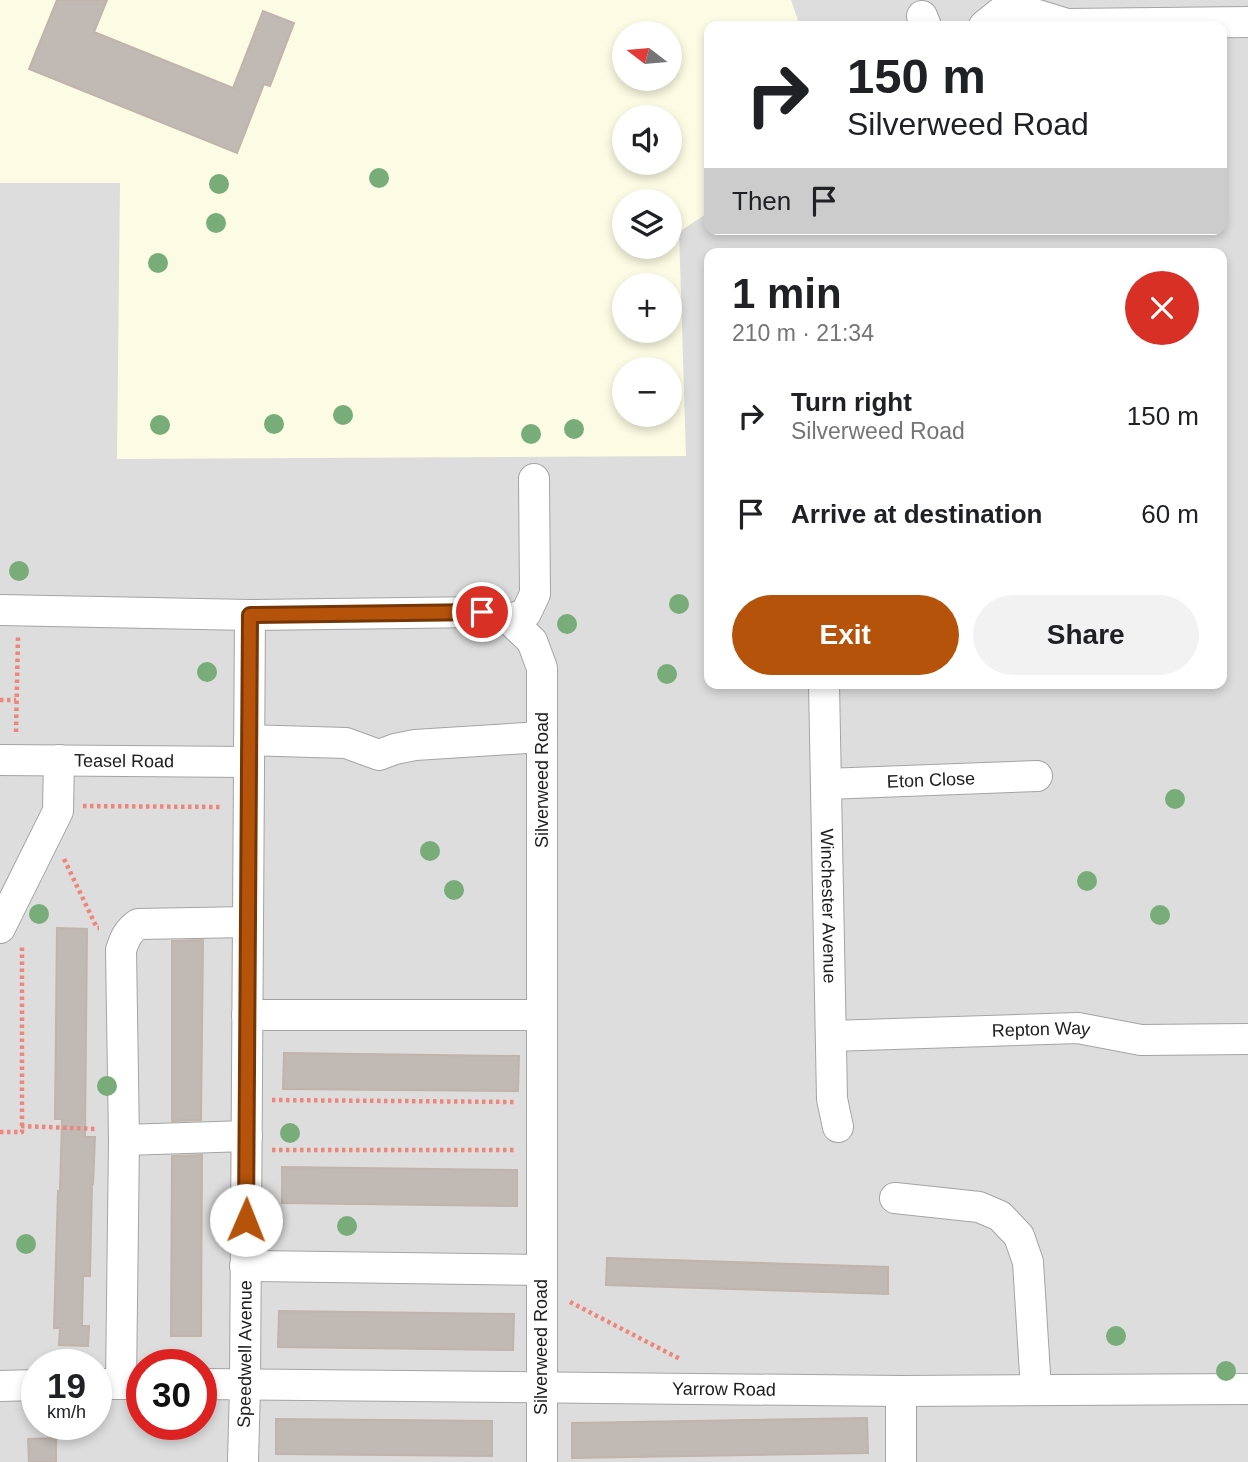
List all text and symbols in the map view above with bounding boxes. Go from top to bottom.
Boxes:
north arrow [612,21,682,91]
map controls [612,21,682,427]
icon: right [732,49,823,140]
text: 150 m [847,49,986,103]
button: sound [612,105,682,175]
text: Silverweed Road [847,106,1089,142]
icon: arrive [805,182,843,220]
text: Then [732,186,791,216]
button: layers [612,189,682,259]
text: 1 min [732,270,842,317]
button: close [1125,271,1199,345]
button: + [612,273,682,343]
text: 210 m · 21:34 [732,320,874,346]
button: − [612,357,682,427]
text: Turn right [791,387,912,417]
icon: right [732,397,770,435]
text: 150 m [1127,401,1199,431]
text: Silverweed Road [791,418,965,444]
icon: arrive [732,495,770,533]
text: Arrive at destination [791,499,1042,529]
text: 60 m [1141,499,1199,529]
pin [452,582,512,642]
icon: arrive [463,593,501,631]
button: Exit [732,595,959,675]
button: Share [973,595,1199,675]
street label: Silverweed Road [532,712,552,848]
street label: Teasel Road [74,751,174,771]
street label: Eton Close [887,768,975,792]
street label: Winchester Avenue [817,828,840,984]
street label: Repton Way [991,1018,1092,1041]
position arrow [209,1183,283,1257]
street label: Silverweed Road [531,1279,551,1415]
street label: Speedwell Avenue [234,1280,256,1428]
speed limit sign: 30 [126,1349,217,1440]
text: 19 [47,1366,86,1405]
street label: Yarrow Road [672,1379,776,1400]
text: km/h [47,1402,86,1422]

